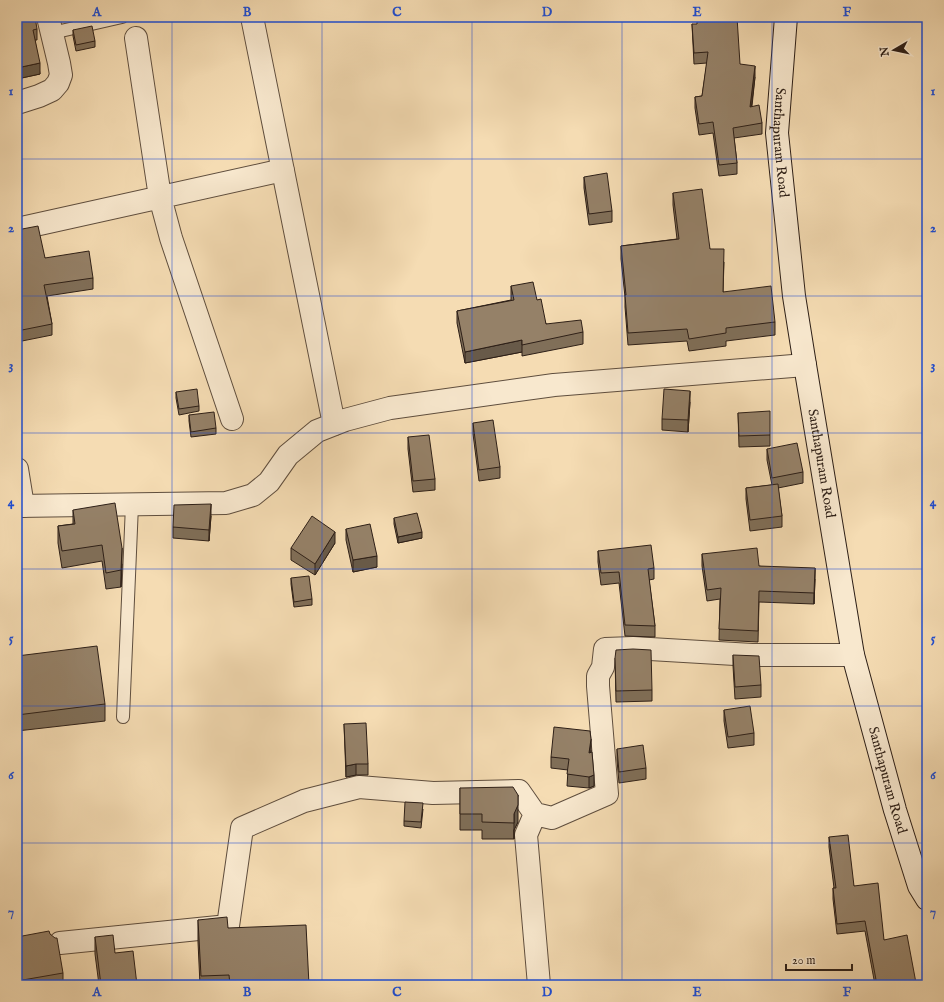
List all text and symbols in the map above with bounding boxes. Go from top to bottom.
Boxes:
text: A [92,4,103,21]
text: B [243,4,252,21]
text: C [392,4,402,21]
text: D [542,4,553,21]
text: E [692,4,702,21]
text: F [843,4,852,21]
north arrow [874,30,914,70]
text: N [877,45,893,58]
text: 1 [9,83,14,100]
text: 1 [931,83,936,100]
street label: Santhapuram Road [768,87,793,199]
text: 2 [8,220,14,237]
text: 2 [930,220,936,237]
text: 3 [9,357,14,374]
text: 3 [931,357,936,374]
street label: Santhapuram Road [803,408,839,520]
text: 4 [8,494,15,511]
text: 4 [930,494,937,511]
text: 5 [9,630,14,647]
text: 5 [931,630,936,647]
street label: Santhapuram Road [864,725,911,837]
text: 6 [8,767,14,784]
text: 6 [930,767,936,784]
text: 7 [8,904,14,921]
text: 7 [930,904,936,921]
scale bar [786,946,852,972]
text: 20 m [792,953,815,968]
text: A [92,984,103,1001]
text: B [243,984,252,1001]
text: C [392,984,402,1001]
text: D [542,984,553,1001]
text: E [692,984,702,1001]
text: F [843,984,852,1001]

